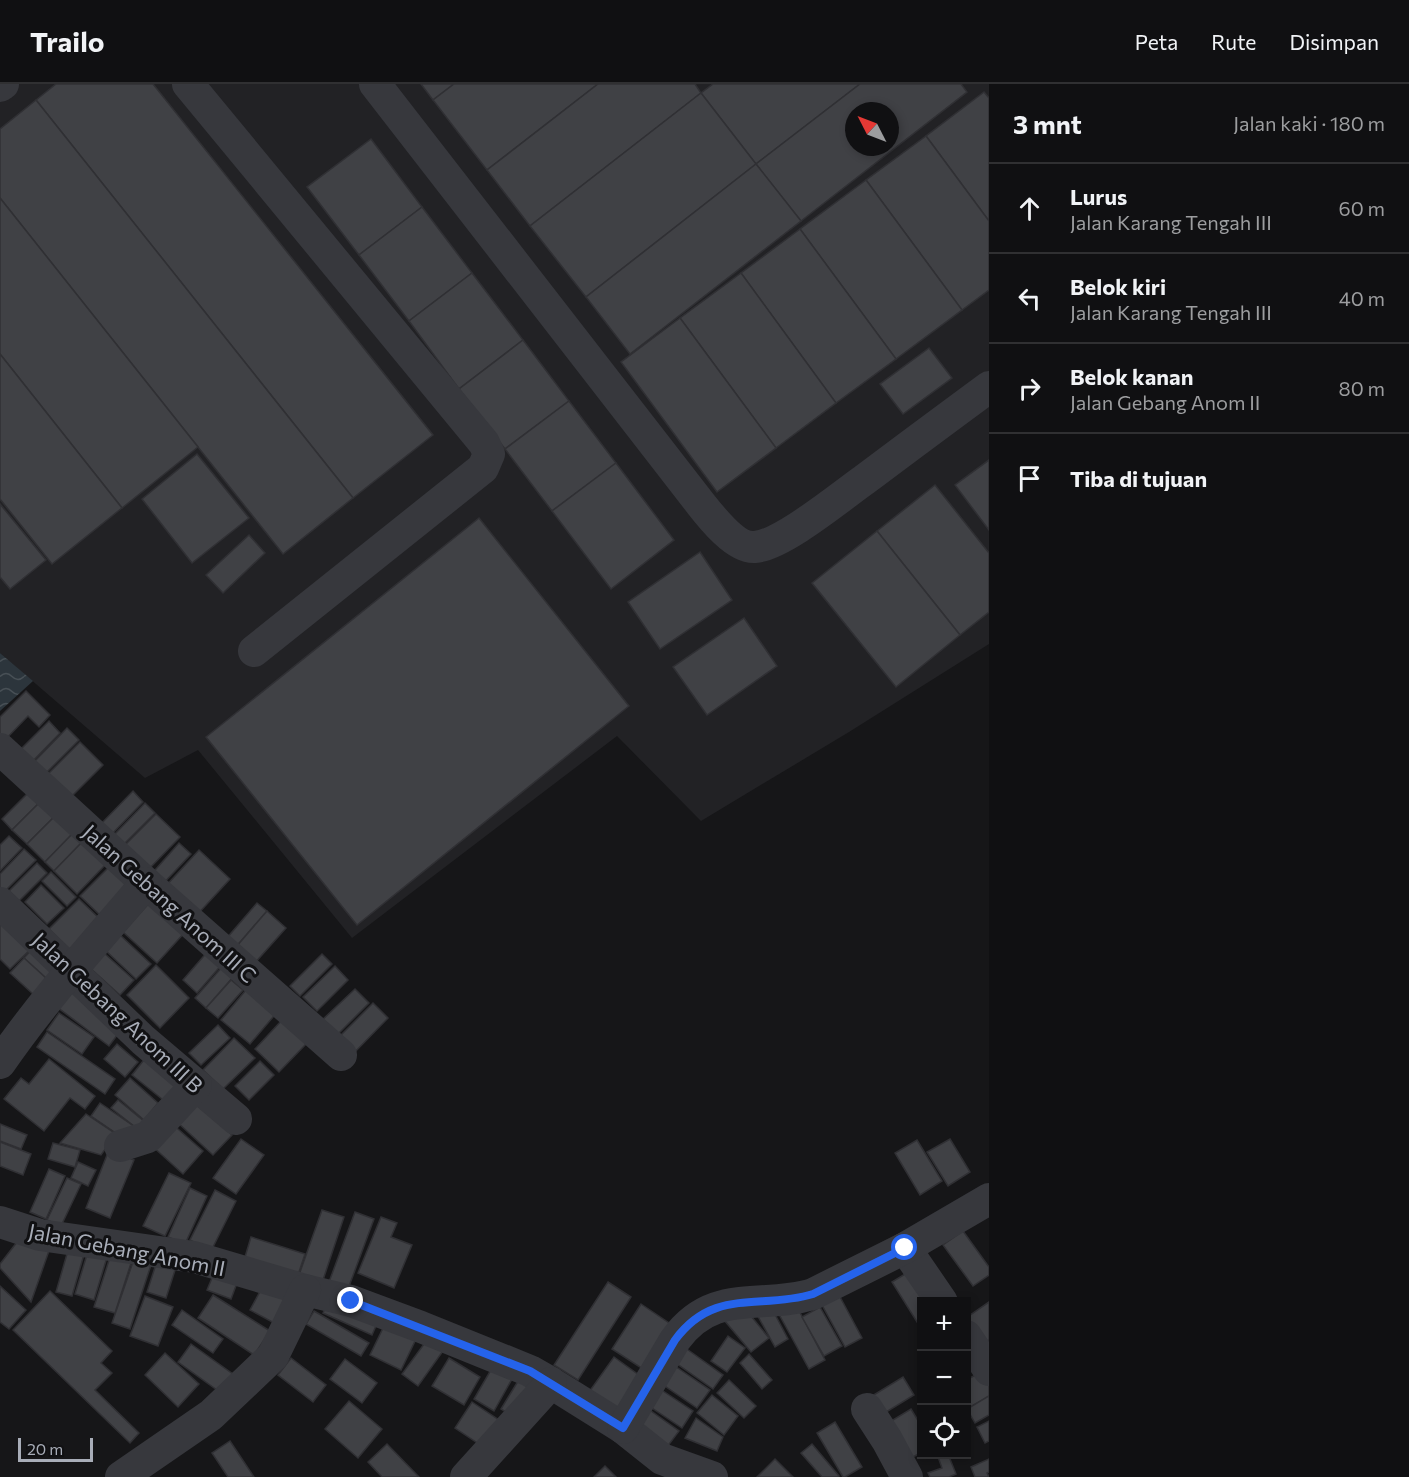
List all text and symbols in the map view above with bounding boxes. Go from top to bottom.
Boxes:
text: Trailo [30,24,105,58]
text: Peta [1135,29,1178,54]
text: Rute [1211,29,1256,54]
text: Disimpan [1289,29,1379,54]
north arrow [845,102,899,156]
text: 3 mnt [1013,108,1082,139]
text: Jalan kaki · 180 m [1233,111,1385,135]
text: Lurus [1070,183,1127,210]
icon: ahead [1013,192,1046,225]
text: 60 m [1339,196,1385,220]
text: Jalan Karang Tengah III [1070,210,1272,234]
text: Belok kiri [1070,273,1166,300]
icon: left [1013,282,1046,315]
text: 40 m [1339,286,1385,310]
text: Jalan Karang Tengah III [1070,300,1272,324]
text: Belok kanan [1070,363,1193,390]
icon: right [1013,372,1046,405]
text: 80 m [1339,376,1385,400]
text: Jalan Gebang Anom II [1070,390,1260,414]
icon: arrive [1013,462,1046,495]
text: Tiba di tujuan [1070,465,1207,492]
street label: Jalan Gebang Anom III C [78,819,262,987]
street label: Jalan Gebang Anom III B [28,927,208,1097]
street label: Jalan Gebang Anom II [26,1218,228,1280]
route start [891,1234,917,1260]
route end [337,1287,363,1313]
map controls [917,1297,971,1459]
button: + [917,1297,971,1351]
button: − [917,1351,971,1405]
button: locate [917,1405,971,1459]
scale bar [18,1435,93,1462]
text: 20 m [27,1439,63,1458]

